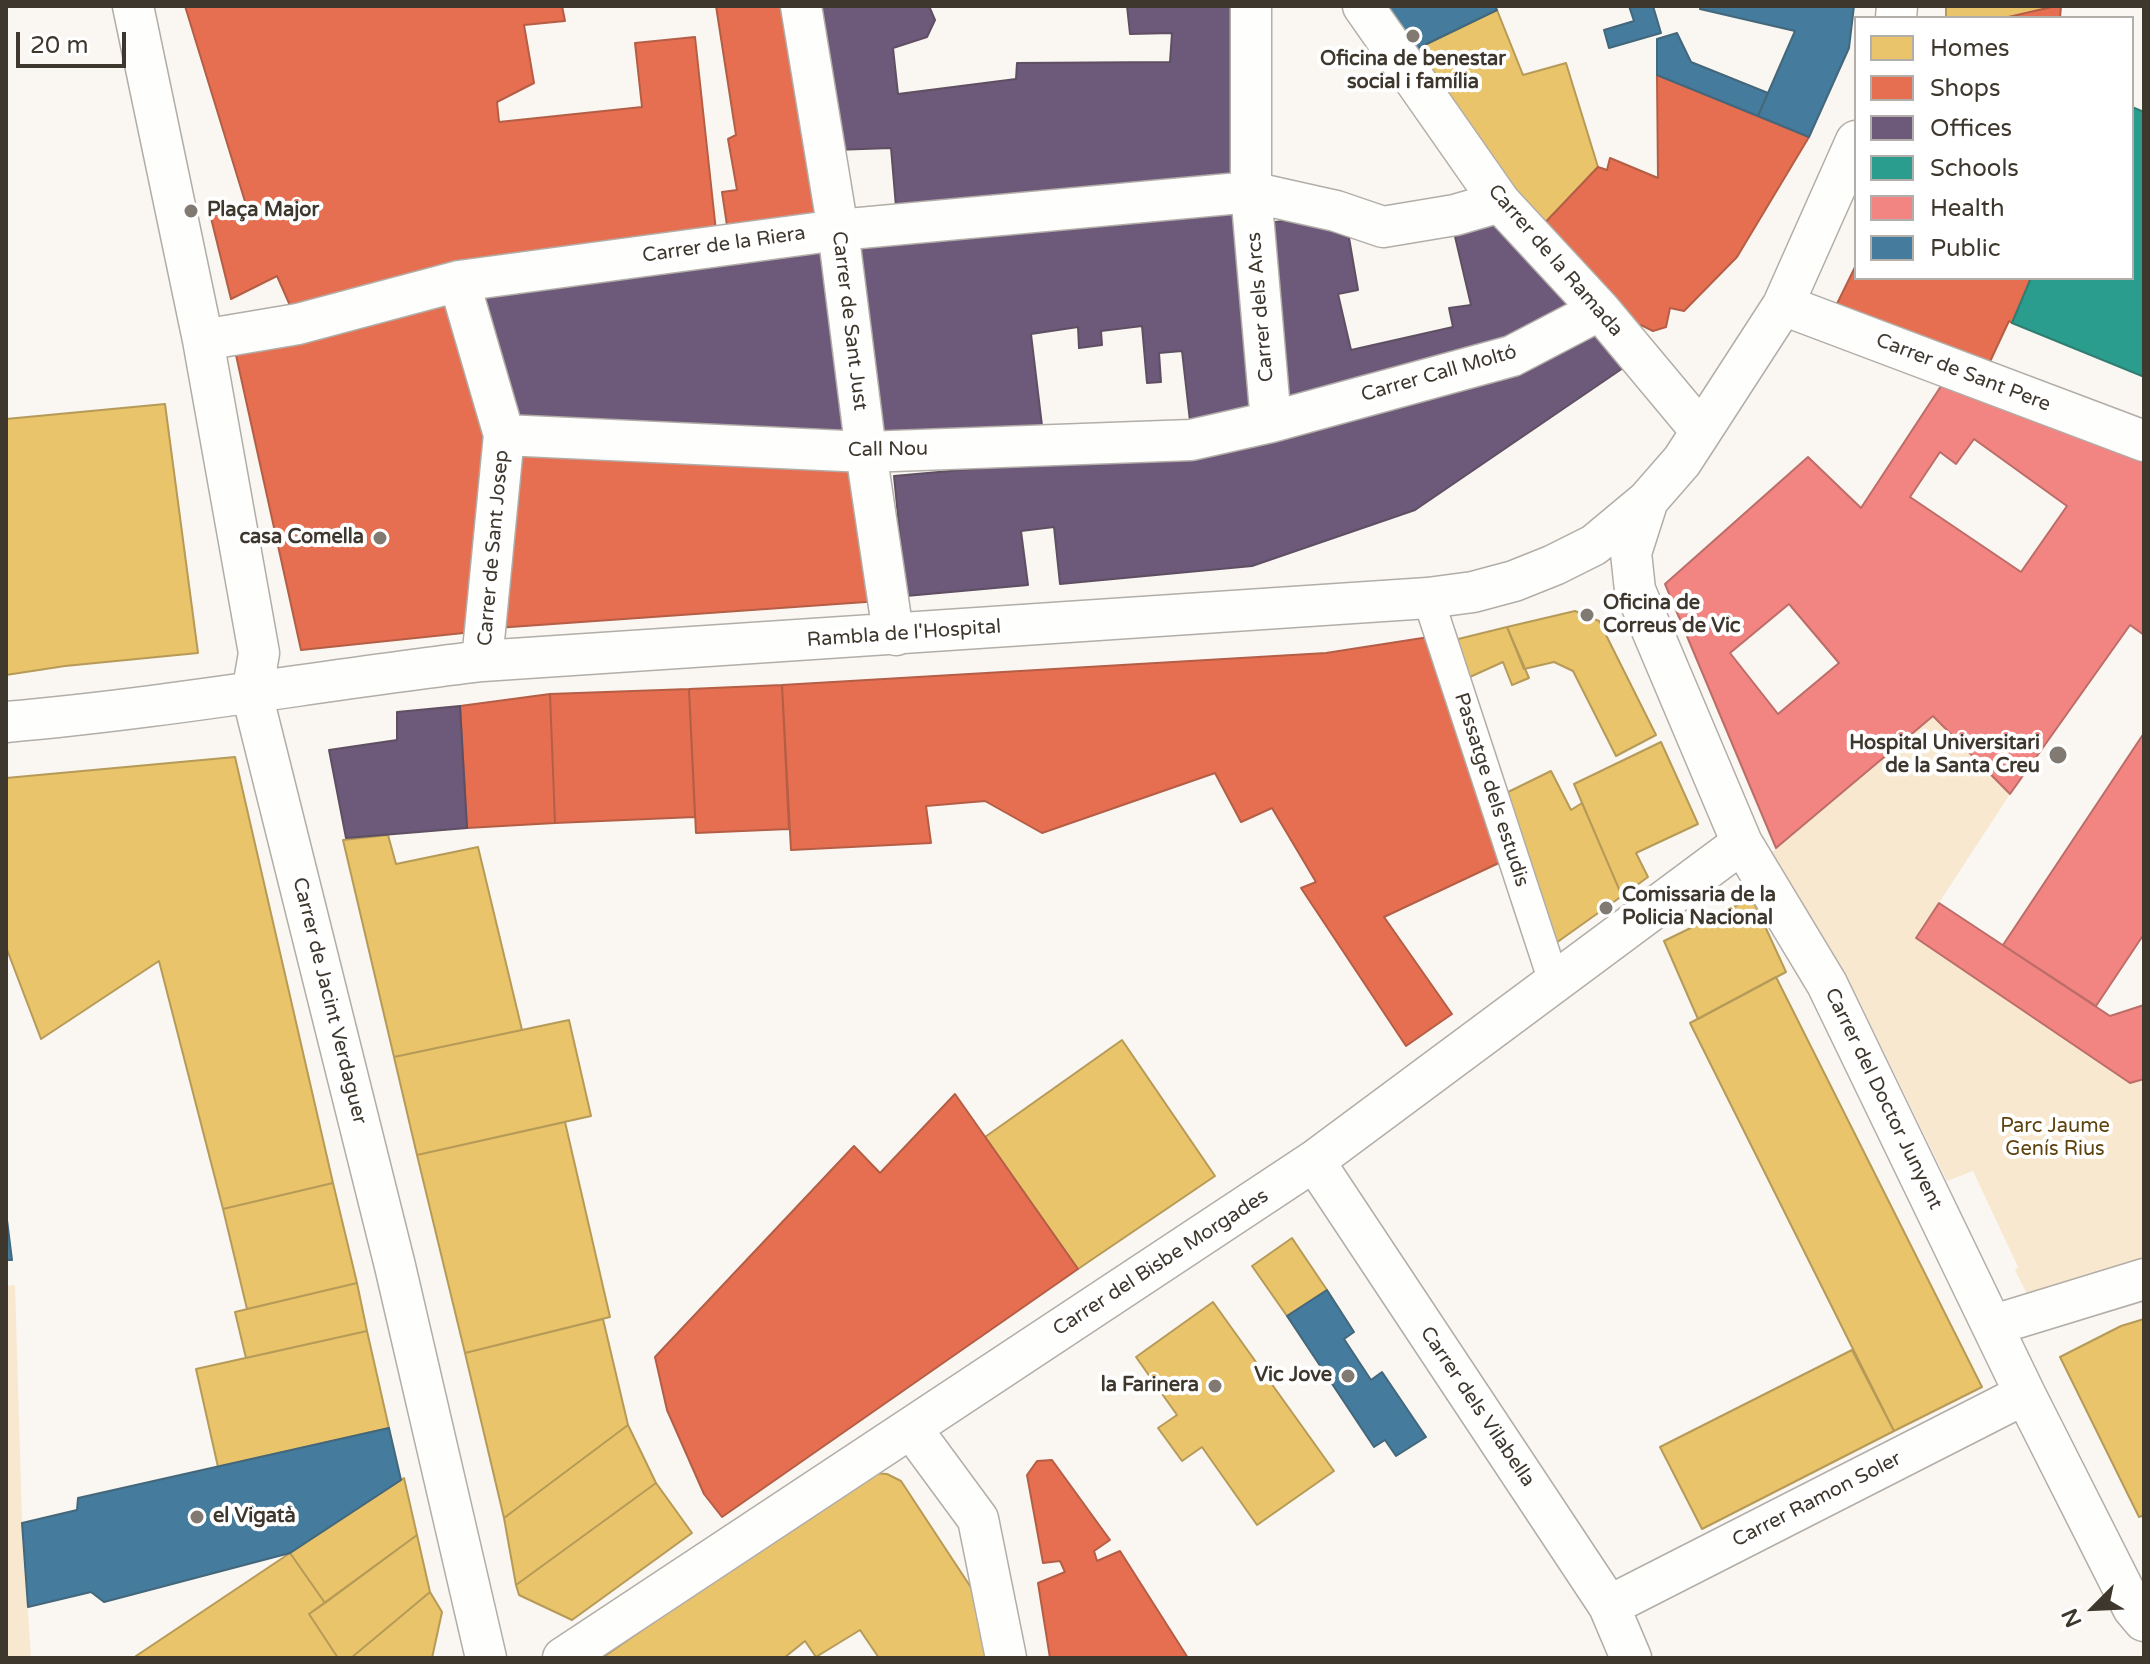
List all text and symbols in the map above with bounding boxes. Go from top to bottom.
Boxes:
scale bar [20,16,130,66]
legend [1854,16,2134,280]
marker: Oficina de benestar social i família [1404,27,1422,45]
text: 20 m [30,31,88,60]
text: Homes [1930,34,2010,63]
place label: Oficina de benestar social i família [1320,48,1506,95]
text: Shops [1930,74,2000,103]
text: Offices [1930,114,2012,143]
text: Schools [1930,154,2019,183]
street label: Carrer de la Ramada [1482,180,1628,342]
text: Health [1930,194,2005,223]
place label: Plaça Major [207,199,319,223]
marker: Plaça Major [182,202,200,220]
street label: Carrer de la Riera [641,222,807,268]
street label: Carrer de Sant Just [826,230,872,412]
street label: Carrer dels Arcs [1242,231,1280,383]
text: Public [1930,234,2000,263]
street label: Carrer de Sant Pere [1872,329,2054,417]
street label: Carrer Call Moltó [1359,340,1519,408]
street label: Call Nou [848,437,928,463]
street label: Carrer de Sant Josep [473,449,515,647]
place label: casa Comella [239,526,364,550]
marker: casa Comella [371,529,389,547]
place label: Oficina de Correus de Vic [1603,592,1741,639]
marker: Oficina de Correus de Vic [1578,606,1596,624]
street label: Rambla de l'Hospital [806,615,1002,653]
street label: Passatge dels estudis [1448,690,1534,890]
place label: Hospital Universitari de la Santa Creu [1849,732,2040,779]
marker: Hospital Universitari de la Santa Creu [2047,744,2069,766]
street label: Carrer de Jacint Verdaguer [287,875,371,1127]
place label: Comissaria de la Policia Nacional [1622,884,1776,931]
marker: Comissaria de la Policia Nacional [1597,899,1615,917]
street label: Carrer del Doctor Junyent [1819,984,1947,1214]
park label: Parc Jaume Genís Rius [2000,1115,2110,1162]
street label: Carrer del Bisbe Morgades [1049,1184,1273,1342]
street label: Carrer dels Vilabella [1414,1322,1540,1492]
place label: Vic Jove [1254,1364,1332,1388]
marker: Vic Jove [1339,1367,1357,1385]
place label: la Farinera [1101,1374,1199,1398]
marker: la Farinera [1206,1377,1224,1395]
street label: Carrer Ramon Soler [1729,1447,1905,1553]
place label: el Vigatà [213,1505,296,1529]
marker: el Vigatà [188,1508,206,1526]
north arrow [2054,1568,2134,1648]
text: N [2057,1604,2088,1631]

